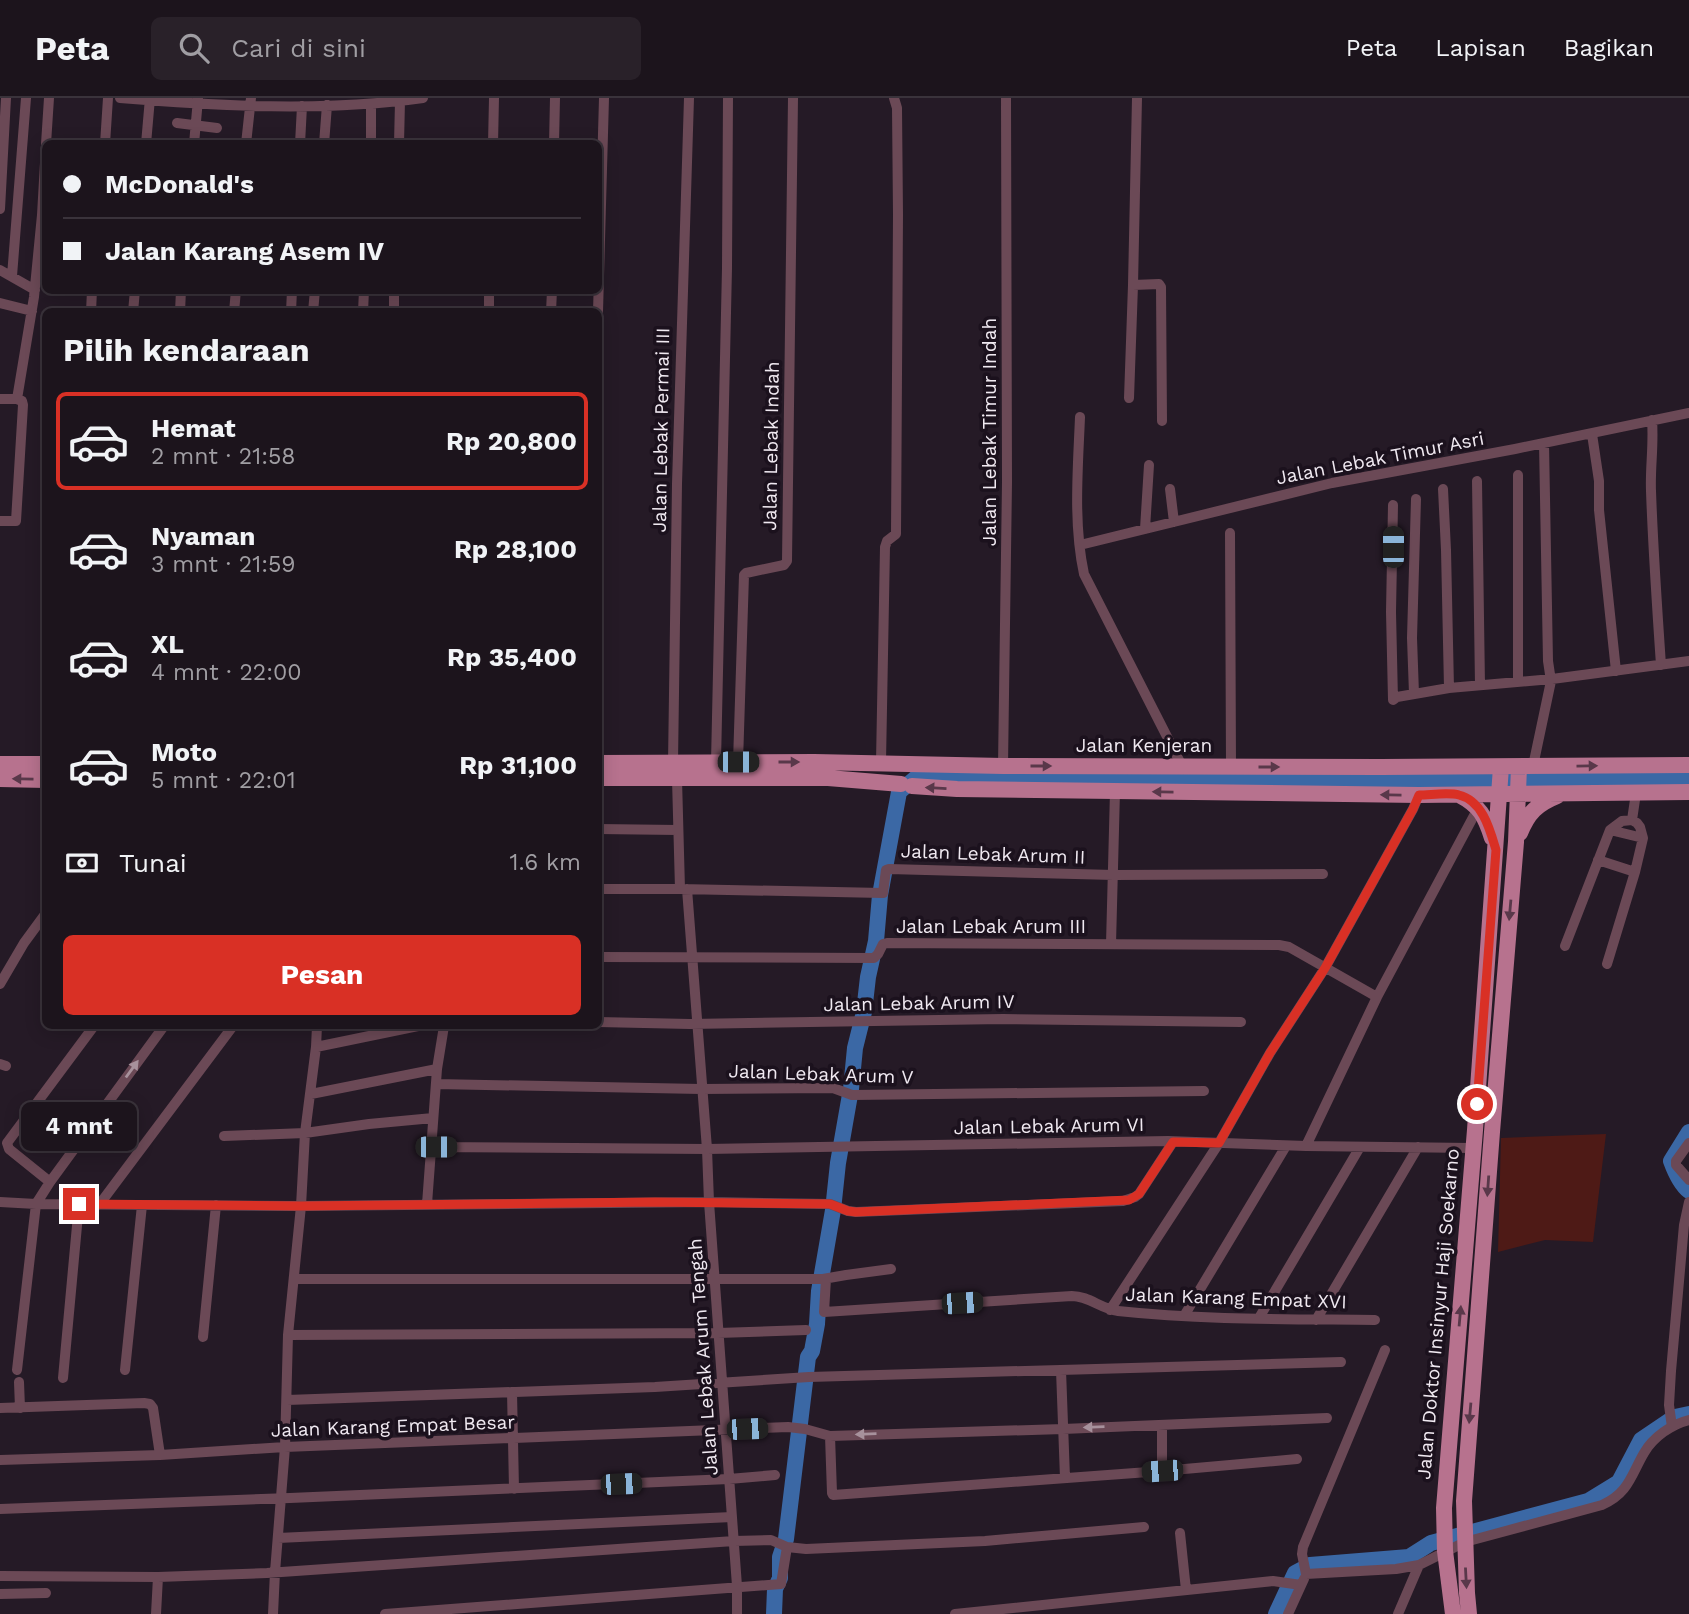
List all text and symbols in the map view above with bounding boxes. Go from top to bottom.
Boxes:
search box [151,17,641,80]
text: Peta [35,29,109,68]
icon: search [175,29,213,67]
text: Cari di sini [231,33,366,63]
text: Peta [1346,34,1397,62]
text: Lapisan [1435,34,1526,62]
text: Bagikan [1564,34,1654,62]
text: McDonald's [105,169,254,199]
text: Jalan Karang Asem IV [105,236,384,266]
street label: Jalan Lebak Timur Indah [978,318,1001,546]
street label: Jalan Lebak Permai III [648,327,674,533]
text: Pilih kendaraan [63,331,310,369]
street label: Jalan Lebak Indah [758,361,784,531]
icon: car [67,410,130,473]
text: Hemat [151,413,236,443]
text: Rp 20,800 [446,426,577,456]
street label: Jalan Lebak Timur Asri [1274,427,1486,489]
text: 2 mnt · 21:58 [151,443,296,470]
icon: car [67,518,130,581]
text: Nyaman [151,521,255,551]
car [1383,526,1404,568]
text: Rp 28,100 [454,534,577,564]
text: 3 mnt · 21:59 [151,551,296,578]
icon: car [67,626,130,689]
text: XL [151,629,184,659]
text: Rp 35,400 [447,642,577,672]
text: 4 mnt · 22:00 [151,659,302,686]
icon: car [67,734,130,797]
street label: Jalan Kenjeran [1076,734,1212,757]
text: Moto [151,737,217,767]
text: Rp 31,100 [459,750,577,780]
car [718,752,760,773]
one-way arrow [778,756,800,768]
one-way arrow [1030,760,1052,772]
one-way arrow [1576,760,1598,772]
one-way arrow [1258,761,1280,773]
text: 5 mnt · 22:01 [151,767,296,794]
one-way arrow [12,773,34,785]
one-way arrow [925,782,947,793]
one-way arrow [1152,786,1174,798]
one-way arrow [1380,789,1402,800]
street label: Jalan Lebak Arum II [900,839,1086,869]
icon: cash [63,844,101,882]
text: Tunai [119,848,187,878]
text: 1.6 km [509,849,581,876]
one-way arrow [1504,899,1515,921]
street label: Jalan Lebak Arum III [896,915,1086,938]
button: Pesan [63,935,581,1015]
street label: Jalan Lebak Arum IV [823,990,1015,1016]
street label: Jalan Lebak Arum V [728,1059,914,1089]
one-way arrow [125,1060,139,1078]
route start [1461,1088,1493,1120]
callout: 4 mnt [21,1102,137,1152]
text: 4 mnt [45,1113,113,1140]
street label: Jalan Lebak Arum VI [953,1113,1145,1139]
car [416,1137,458,1158]
street label: Jalan Doktor Insinyur Haji Soekarno [1412,1148,1464,1480]
one-way arrow [1482,1175,1493,1197]
route end [63,1188,95,1220]
street label: Jalan Lebak Arum Tengah [683,1238,723,1476]
street label: Jalan Karang Empat XVI [1125,1283,1347,1313]
car [941,1291,984,1315]
one-way arrow [1455,1304,1466,1326]
one-way arrow [1465,1402,1476,1424]
street label: Jalan Karang Empat Besar [270,1410,516,1442]
car [726,1418,769,1440]
one-way arrow [1082,1422,1104,1433]
one-way arrow [855,1429,877,1440]
car [1141,1459,1184,1483]
car [600,1473,643,1495]
one-way arrow [1461,1567,1472,1589]

